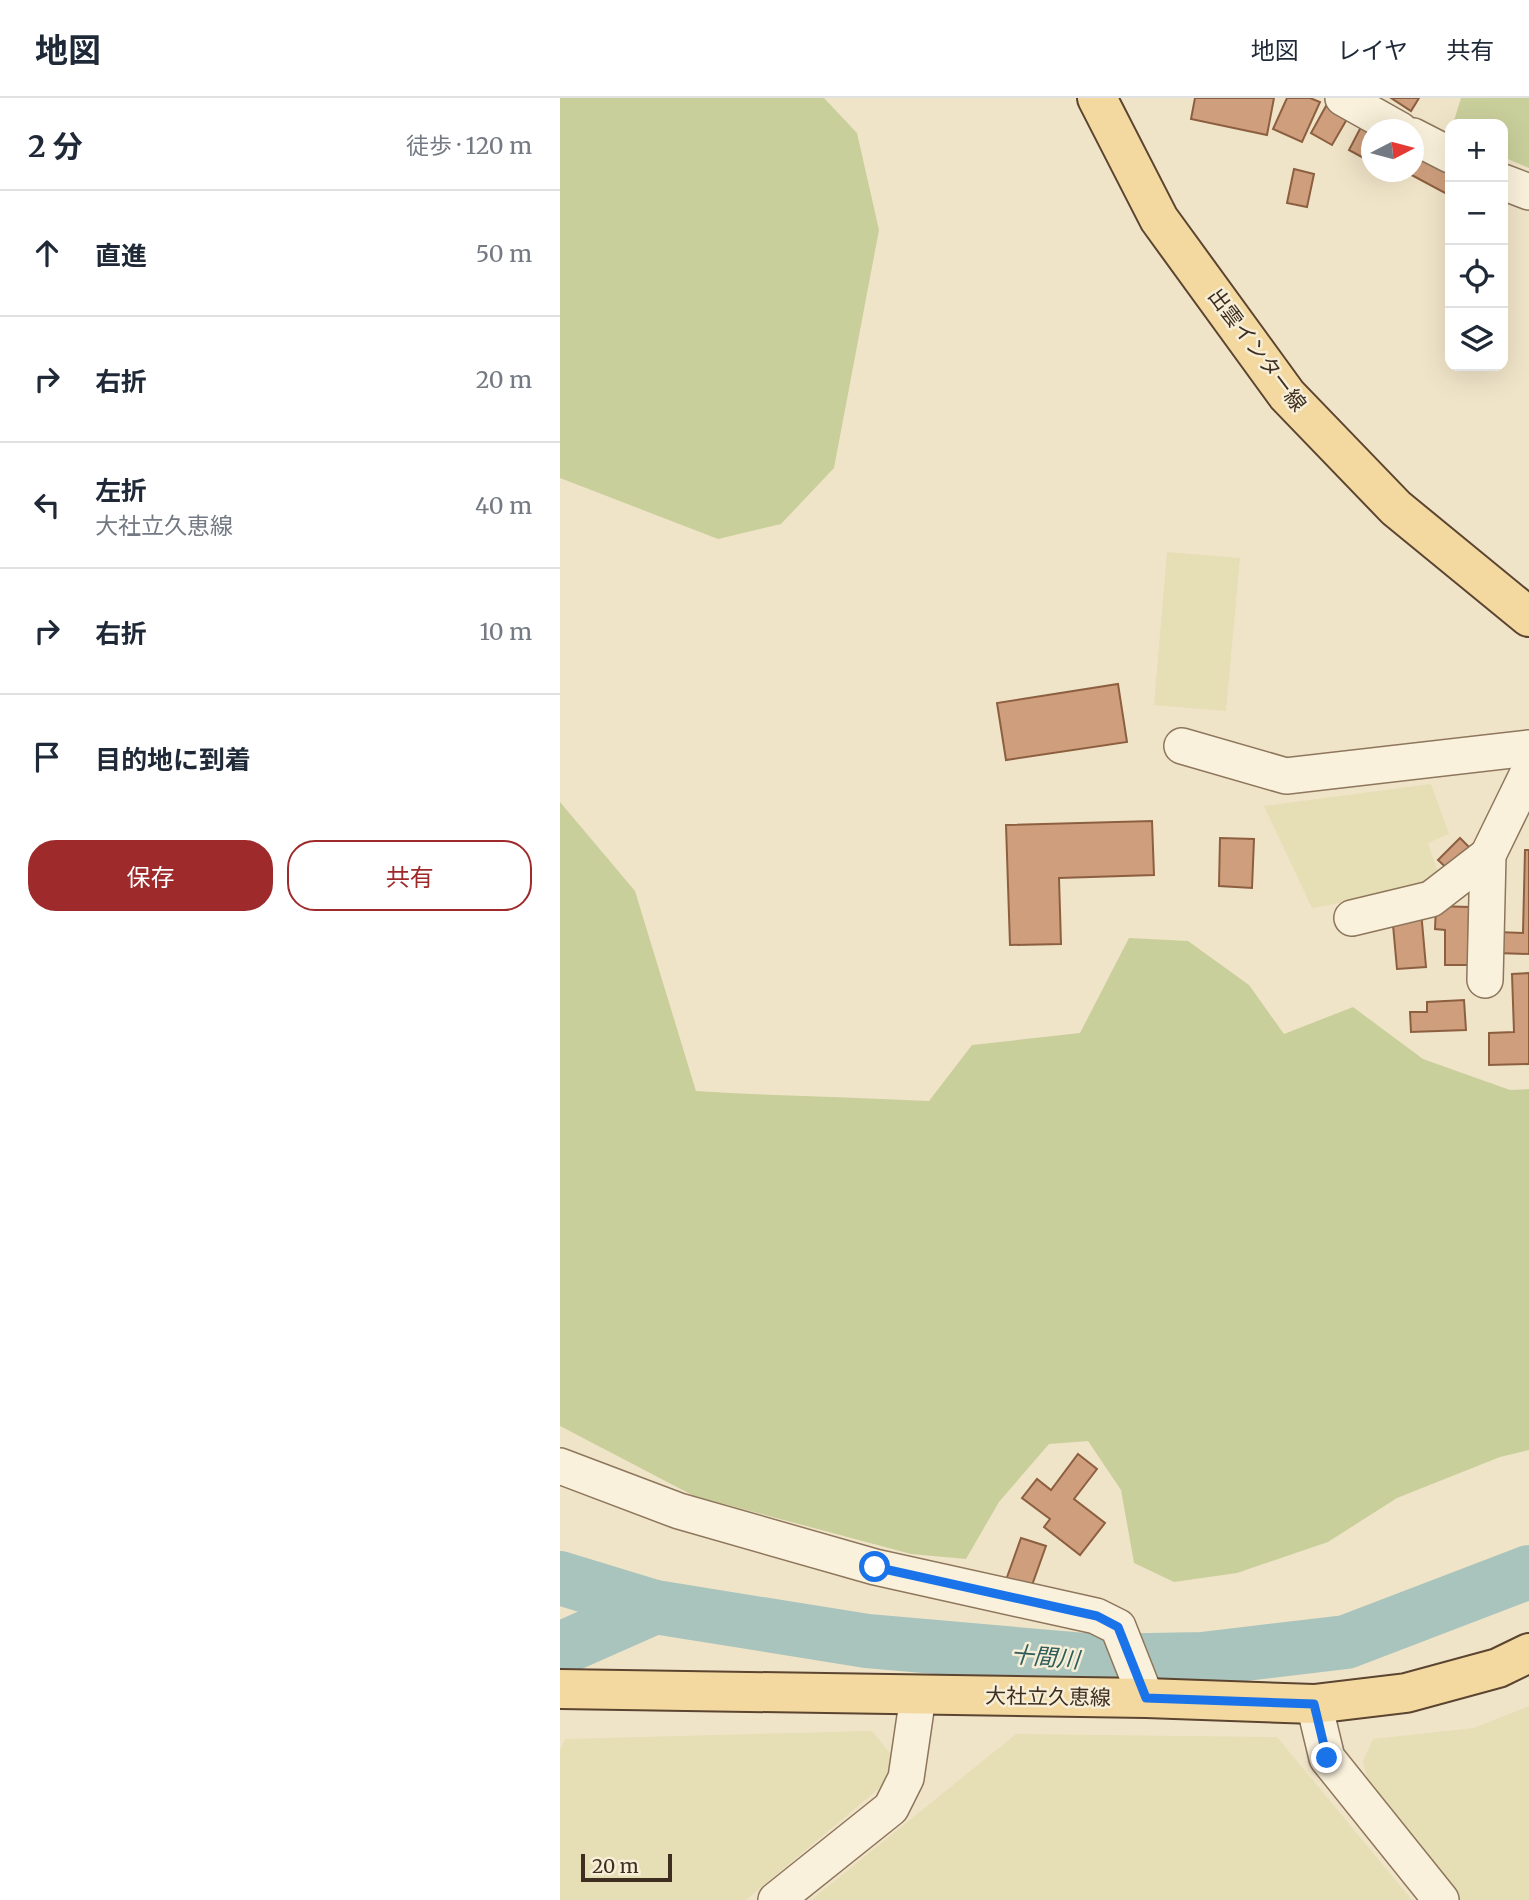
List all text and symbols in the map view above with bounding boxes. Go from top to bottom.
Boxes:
text: 地図 [35,30,101,71]
text: 地図 [1251,35,1299,66]
text: レイヤ [1337,35,1408,66]
text: 共有 [1446,35,1494,66]
north arrow [1361,119,1424,182]
map controls [1445,119,1508,371]
button: + [1445,119,1508,182]
text: 2 分 [28,127,83,165]
text: 徒歩 · 120 m [406,131,532,160]
button: − [1445,182,1508,245]
icon: ahead [28,234,66,272]
text: 直進 [95,239,147,272]
text: 50 m [476,239,532,268]
button: locate [1445,245,1508,308]
street label: 出雲インター線 [1202,283,1312,417]
button: layers [1445,308,1508,371]
icon: right [28,360,66,398]
text: 右折 [95,365,147,398]
text: 20 m [476,365,532,394]
text: 左折 [95,474,147,507]
icon: left [28,486,66,524]
text: 40 m [475,491,532,520]
text: 大社立久恵線 [95,511,233,540]
icon: right [28,612,66,650]
text: 右折 [95,617,147,650]
text: 10 m [479,617,532,646]
icon: arrive [28,738,66,776]
text: 目的地に到着 [95,743,251,776]
button: 保存 [28,840,273,911]
button: 共有 [287,840,532,911]
route start [859,1551,890,1582]
water label: 十間川 [1009,1639,1084,1674]
street label: 大社立久恵線 [985,1682,1111,1711]
route end [1311,1742,1342,1773]
scale bar [581,1851,672,1883]
text: 20 m [592,1854,639,1878]

